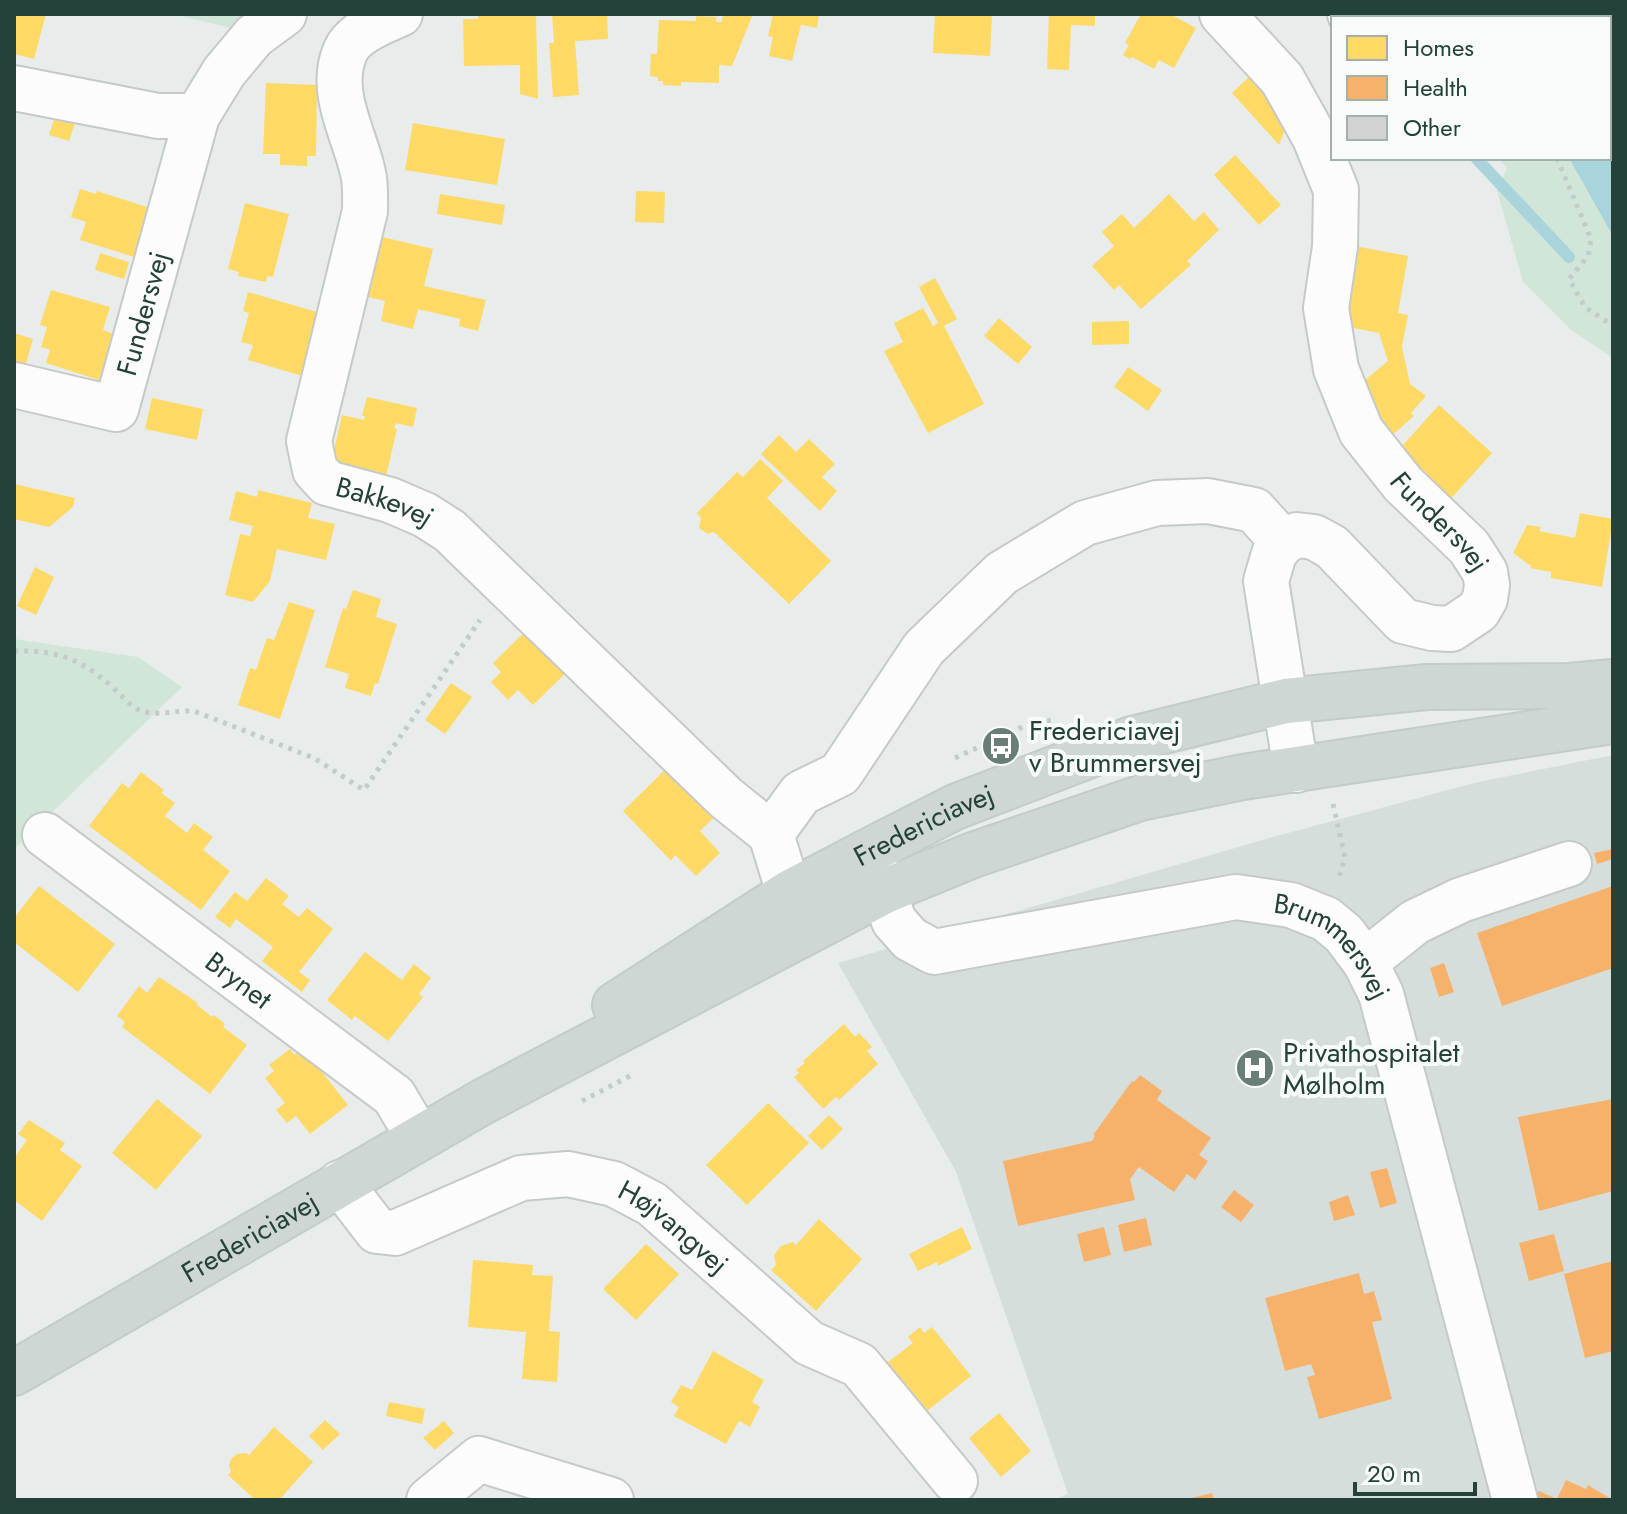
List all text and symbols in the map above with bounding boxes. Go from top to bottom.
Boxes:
legend [1331,16,1611,160]
text: Homes [1403,30,1474,65]
text: Health [1403,70,1468,105]
text: Other [1403,110,1462,145]
street label: Fundersvej [106,247,179,380]
street label: Fundersvej [1380,463,1500,579]
street label: Bakkevej [331,466,442,536]
place label: Fredericiavej v Brummersvej [1029,710,1202,783]
bus stop icon: Fredericiavej v Brummersvej [980,725,1022,767]
street label: Fredericiavej [846,774,1000,876]
street label: Brummersvej [1271,882,1401,1006]
street label: Brynet [197,941,281,1019]
place label: Privathospitalet Mølholm [1283,1032,1460,1105]
hospital icon: Privathospitalet Mølholm [1234,1047,1276,1089]
street label: Højvangvej [611,1169,738,1283]
street label: Fredericiavej [174,1181,325,1292]
scale bar [1355,1446,1475,1496]
text: 20 m [1367,1456,1421,1491]

